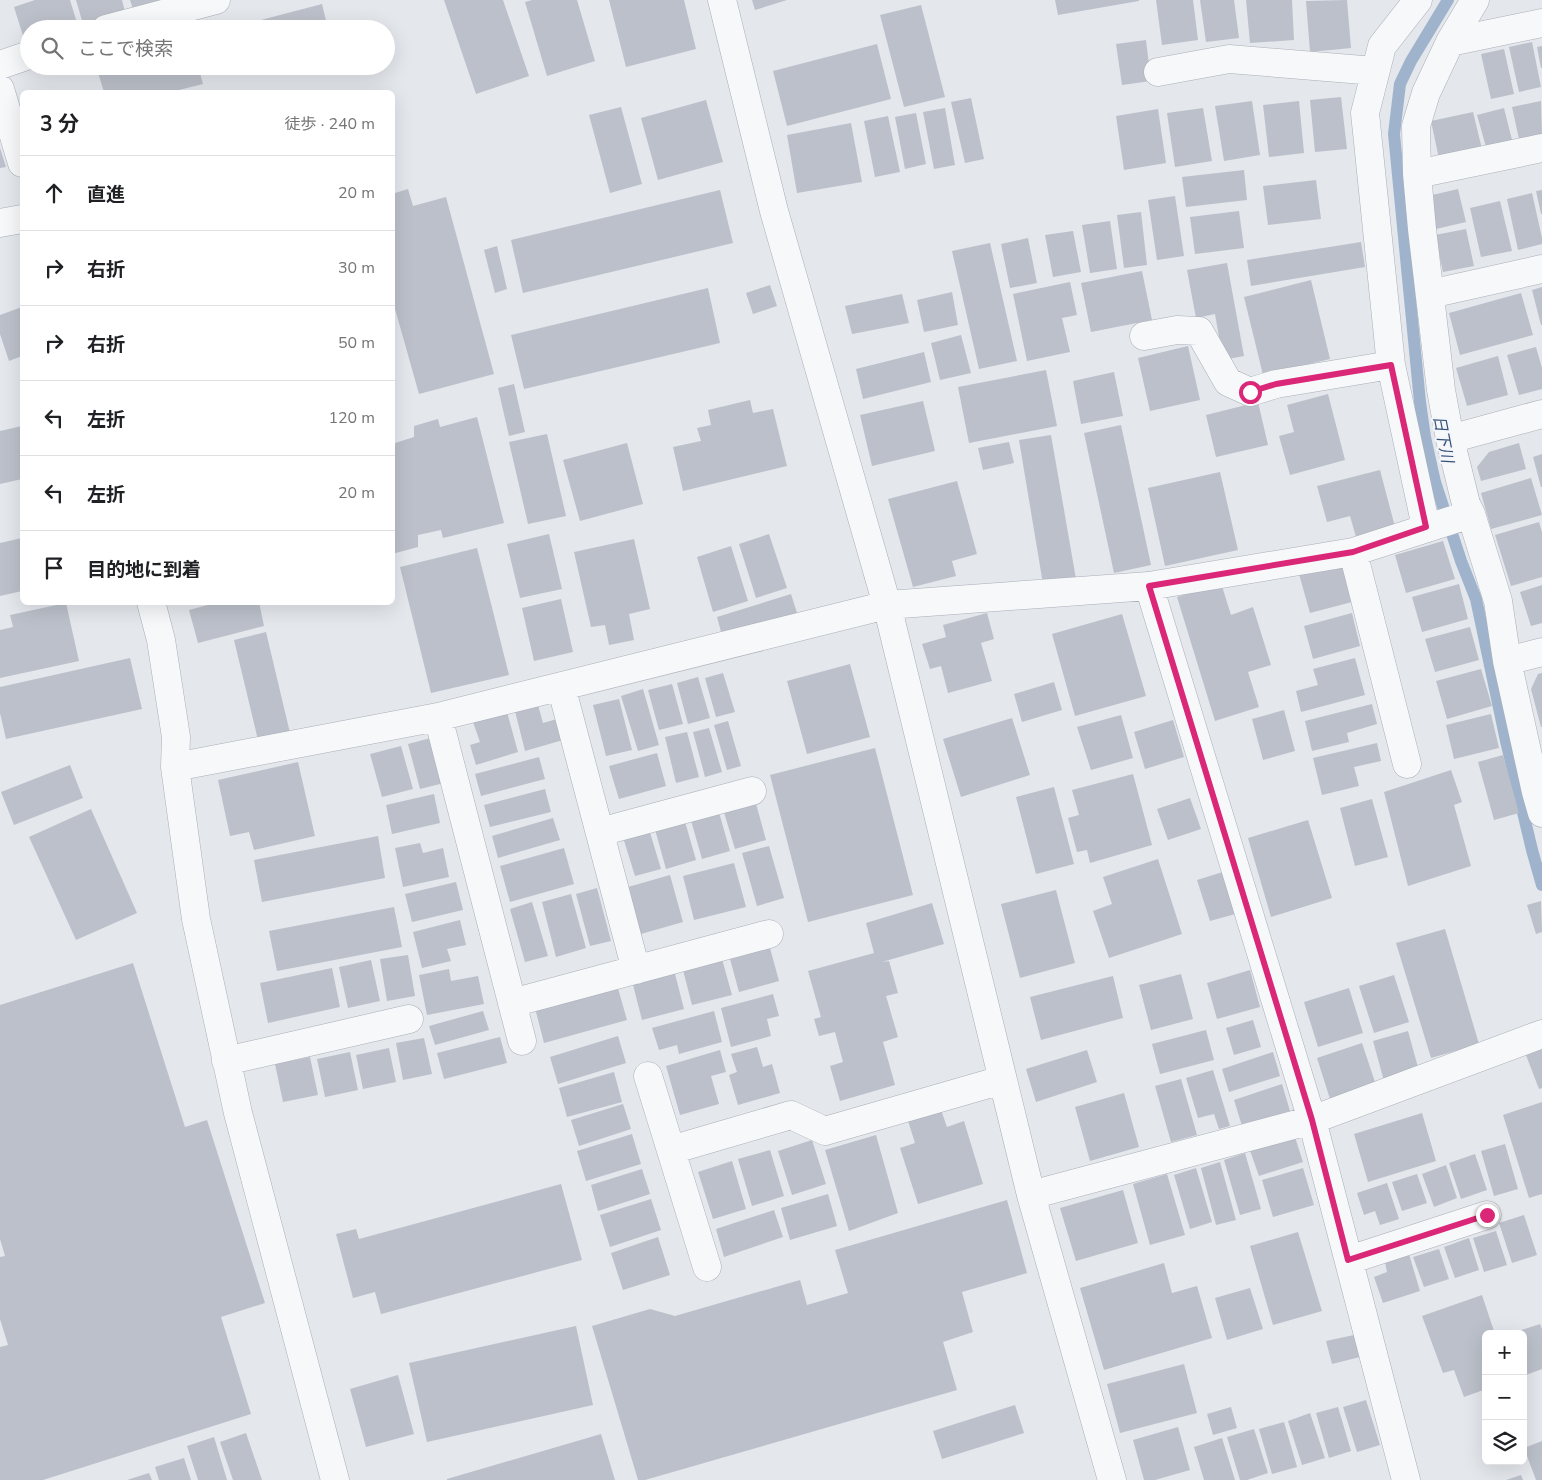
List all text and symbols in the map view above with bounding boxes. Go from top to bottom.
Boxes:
search box [20,20,395,75]
icon: search [38,34,66,62]
text: ここで検索 [78,36,173,62]
text: 3 分 [40,110,79,138]
text: 徒歩 · 240 m [285,113,375,135]
icon: ahead [40,179,68,207]
text: 直進 [87,182,125,208]
text: 20 m [338,182,375,204]
icon: right [40,254,68,282]
text: 右折 [87,257,125,283]
text: 30 m [338,257,375,279]
icon: right [40,329,68,357]
text: 右折 [87,332,125,358]
text: 50 m [338,332,375,354]
route start [1239,381,1262,404]
icon: left [40,404,68,432]
text: 左折 [87,407,125,433]
text: 120 m [328,407,375,429]
water label: 日下川 [1428,413,1459,467]
icon: left [40,479,68,507]
text: 左折 [87,482,125,508]
text: 20 m [338,482,375,504]
icon: arrive [40,554,68,582]
text: 目的地に到着 [87,557,201,583]
route end [1476,1204,1499,1227]
map controls [1482,1330,1527,1465]
button: + [1482,1330,1527,1375]
button: − [1482,1375,1527,1420]
button: layers [1482,1420,1527,1465]

